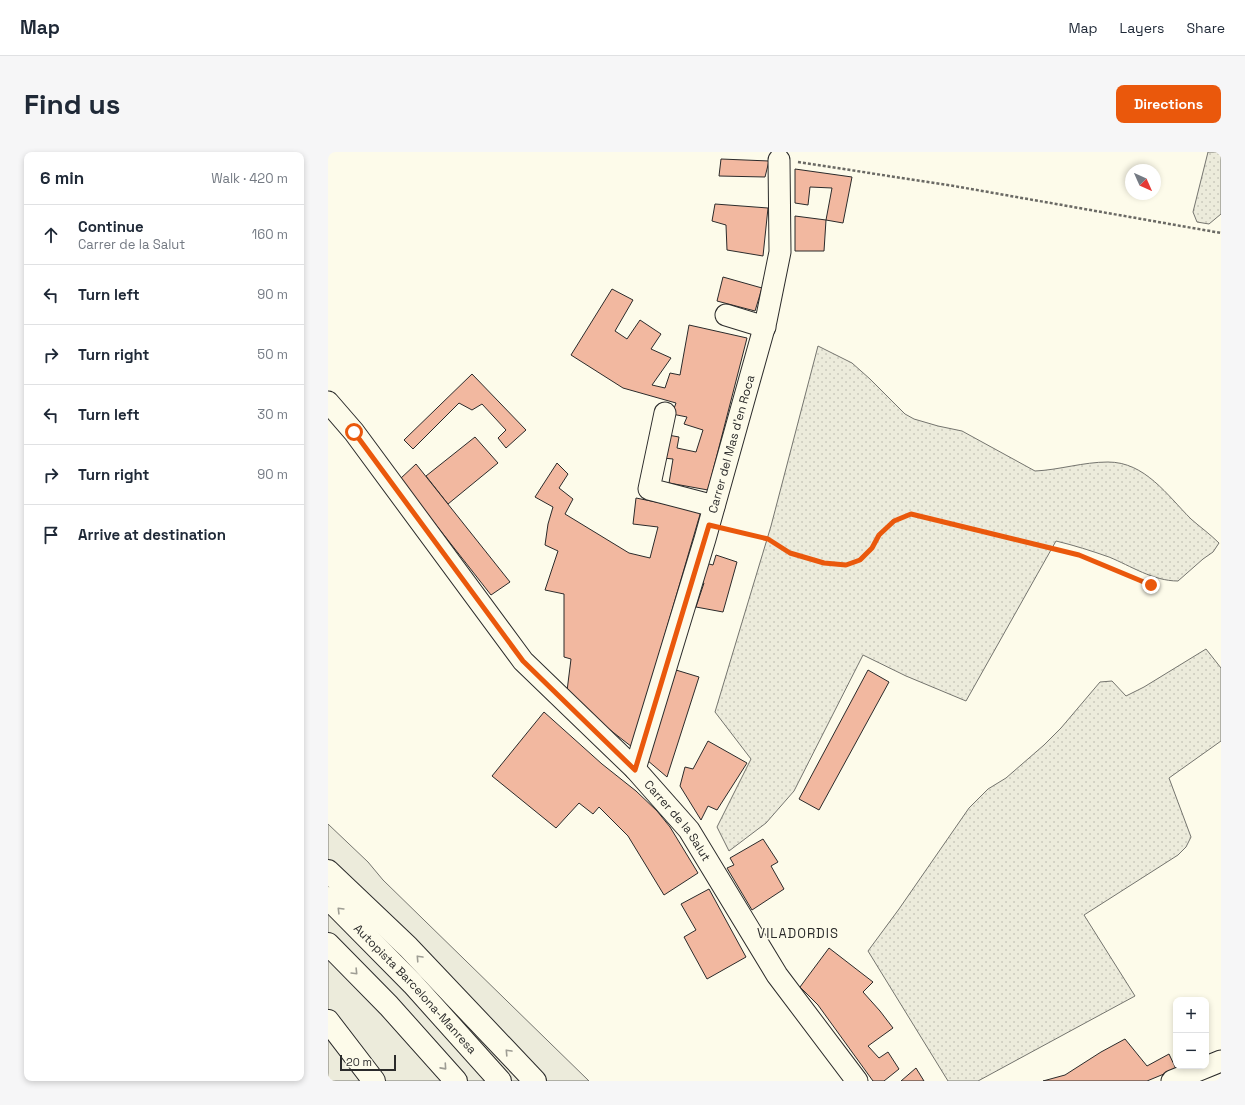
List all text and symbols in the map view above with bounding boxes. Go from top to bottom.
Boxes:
text: Map [20,15,60,40]
text: Map [1068,19,1098,37]
text: Layers [1120,19,1164,37]
text: Share [1186,19,1225,37]
button: Directions [1116,85,1221,123]
text: Find us [24,86,121,122]
north arrow [1125,164,1161,200]
text: 6 min [40,167,84,189]
text: Walk · 420 m [211,170,288,187]
text: Continue [78,217,144,236]
icon: ahead [40,224,62,246]
text: 160 m [252,226,288,243]
text: Carrer de la Salut [78,236,185,253]
icon: left [40,284,62,306]
text: Turn left [78,285,140,304]
text: 90 m [257,286,288,303]
icon: right [40,344,62,366]
text: Turn right [78,345,149,364]
text: 50 m [257,346,288,363]
street label: Carrer del Mas d'en Roca [705,373,759,515]
icon: left [40,404,62,426]
text: Turn left [78,405,140,424]
text: 30 m [257,406,288,423]
route start [345,423,363,441]
icon: right [40,464,62,486]
text: Turn right [78,465,149,484]
text: 90 m [257,466,288,483]
icon: arrive [40,524,62,546]
text: Arrive at destination [78,525,226,544]
route end [1142,576,1160,594]
street label: Carrer de la Salut [641,777,714,864]
one-way arrow [337,907,345,914]
street label: Autopista Barcelona-Manresa [350,921,480,1058]
district label: VILADORDIS [757,925,839,942]
one-way arrow [416,955,423,963]
one-way arrow [350,967,358,975]
map controls [1173,997,1209,1069]
button: + [1173,997,1209,1033]
button: − [1173,1033,1209,1069]
one-way arrow [506,1050,513,1057]
scale bar [340,1053,396,1072]
text: 20 m [346,1055,372,1069]
one-way arrow [439,1063,446,1070]

